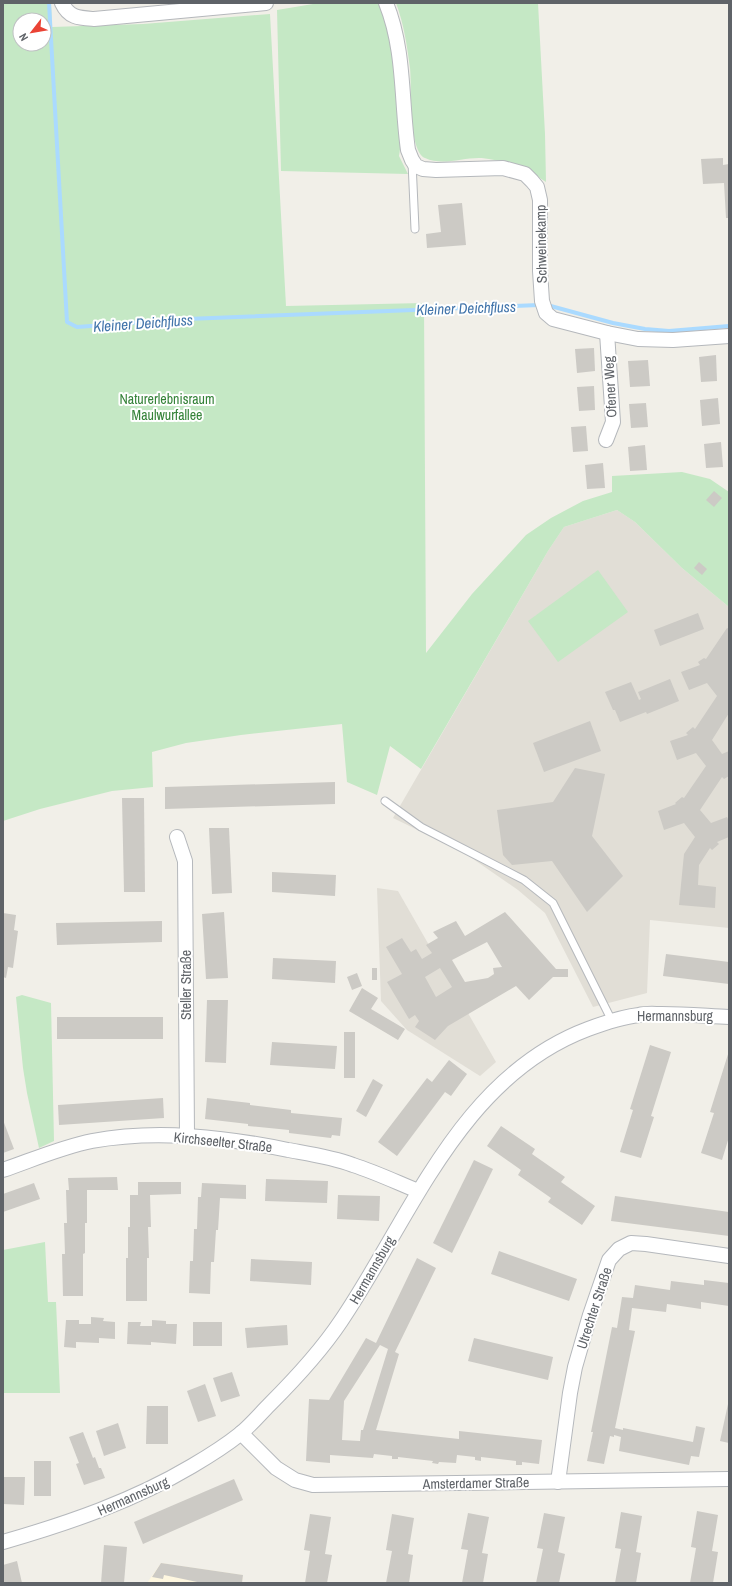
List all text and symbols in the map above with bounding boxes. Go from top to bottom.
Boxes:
north arrow [12,12,52,52]
text: N [16,31,31,44]
street label: Schweinekamp [531,205,551,283]
water label: Kleiner Deichfluss [416,296,516,320]
water label: Kleiner Deichfluss [92,309,194,337]
street label: Ofener Weg [599,355,621,418]
park label: Naturerlebnisraum Maulwurfallee [119,390,215,424]
street label: Steller Straße [177,950,195,1020]
street label: Hermannsburg [637,1007,714,1025]
street label: Kirchseelter Straße [173,1128,273,1156]
street label: Hermannsburg [345,1232,399,1307]
street label: Utrechter Straße [572,1265,616,1351]
street label: Hermannsburg [95,1472,172,1520]
street label: Amsterdamer Straße [422,1473,529,1493]

